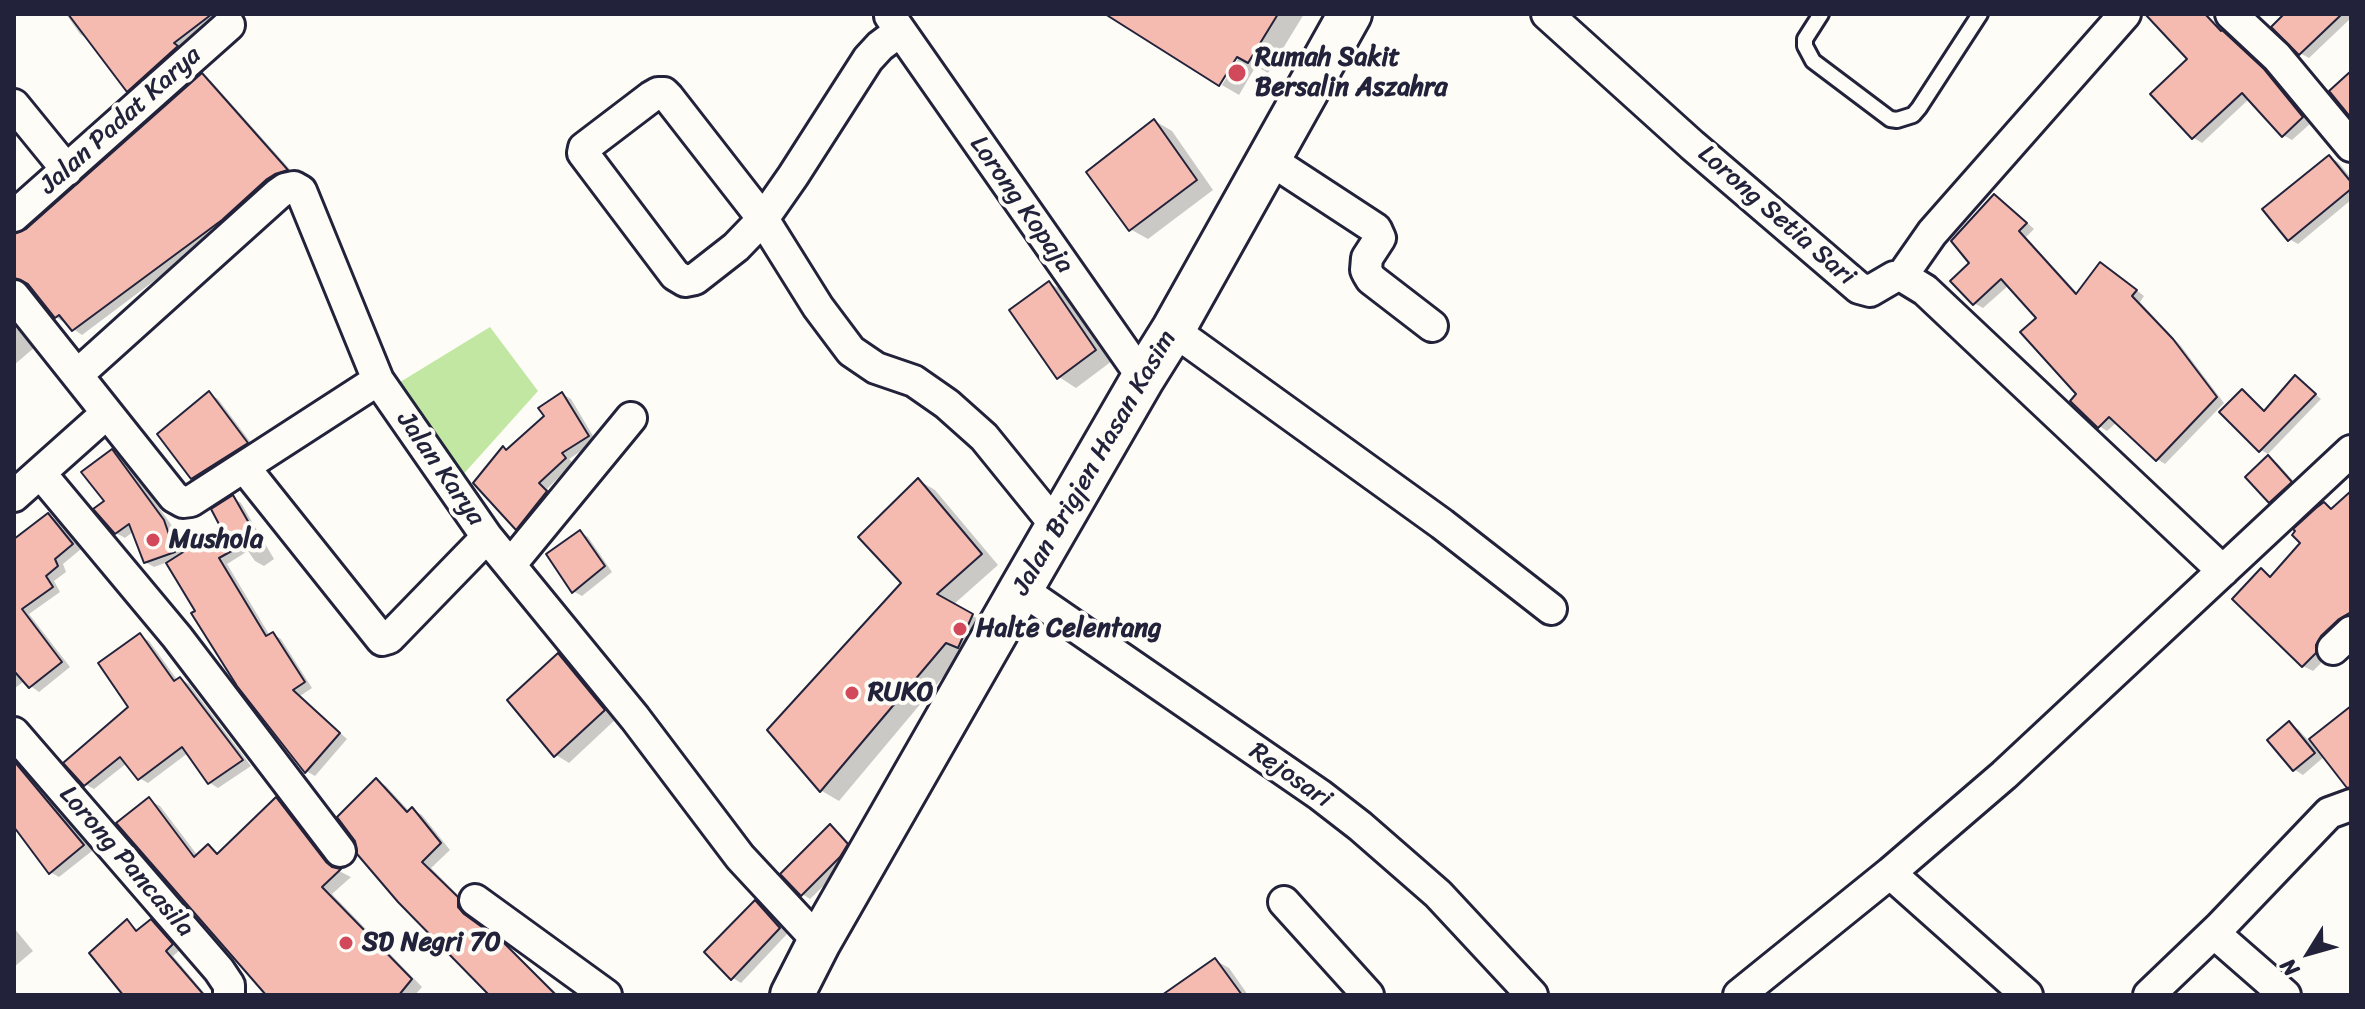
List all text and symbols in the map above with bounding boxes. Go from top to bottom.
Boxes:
street label: Jalan Padat Karya [34,40,208,202]
place label: Rumah Sakit Bersalin Aszahra [1255,42,1448,104]
marker: Rumah Sakit Bersalin Aszahra [1226,62,1248,84]
street label: Lorong Kopaja [962,130,1080,280]
street label: Lorong Setia Sari [1691,139,1861,293]
street label: Jalan Brigjen Hasan Kasim [1006,325,1184,601]
street label: Jalan Karya [389,406,491,532]
place label: Mushola [169,524,263,556]
marker: Mushola [144,531,162,549]
place label: Halte Celentang [976,613,1161,645]
marker: Halte Celentang [951,620,969,638]
place label: RUKO [868,677,934,709]
marker: RUKO [843,684,861,702]
street label: Rejosari [1243,736,1337,816]
street label: Lorong Pancasila [52,780,200,944]
north arrow [2269,913,2349,993]
place label: SD Negri 70 [362,927,501,959]
marker: SD Negri 70 [337,934,355,952]
text: N [2269,950,2310,986]

